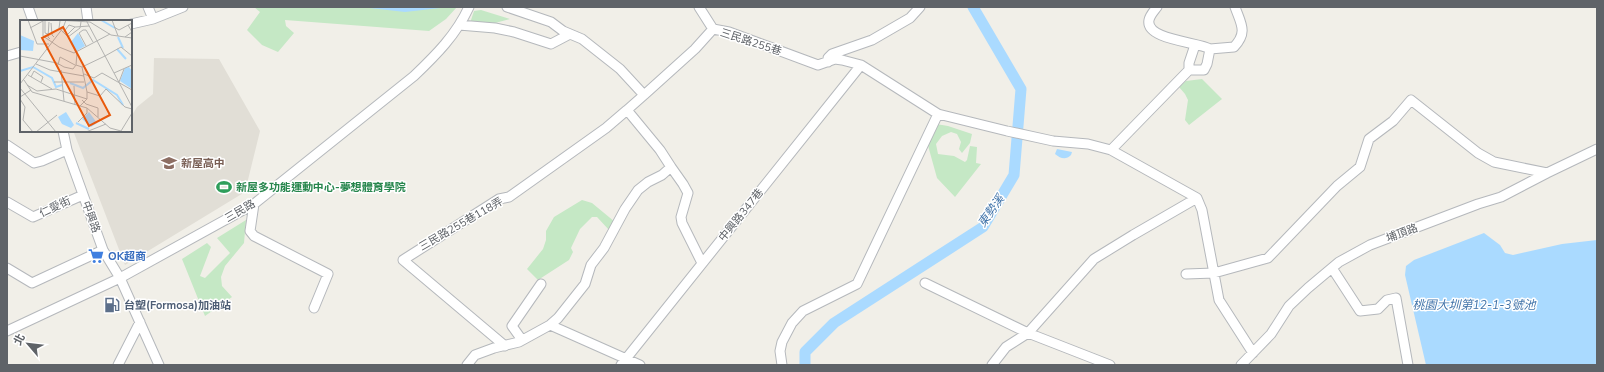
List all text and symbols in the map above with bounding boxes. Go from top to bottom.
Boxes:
inset map [20,20,132,132]
street label: 三民路255巷 [718,25,784,59]
school or university icon: 新屋高中 [160,154,178,172]
place label: 新屋高中 [181,156,225,171]
sports icon: 新屋多功能運動中心-夢想體育學院 [215,178,233,196]
place label: 新屋多功能運動中心-夢想體育學院 [236,180,406,195]
street label: 中興路347巷 [715,185,767,245]
water label: 東勢溪 [974,190,1009,230]
street label: 仁愛街 [37,193,73,221]
street label: 三民路255巷118弄 [416,194,506,254]
street label: 三民路 [222,196,258,226]
street label: 中興路 [78,199,104,235]
street label: 埔頂路 [1384,220,1420,246]
supermarket icon: OK超商 [87,247,105,265]
place label: OK超商 [108,249,146,264]
fuel station icon: 台塑(Formosa)加油站 [103,296,121,314]
water label: 桃園大圳第12-1-3號池 [1413,297,1537,313]
place label: 台塑(Formosa)加油站 [124,298,231,313]
north arrow [8,324,48,364]
text: 北 [10,331,29,348]

